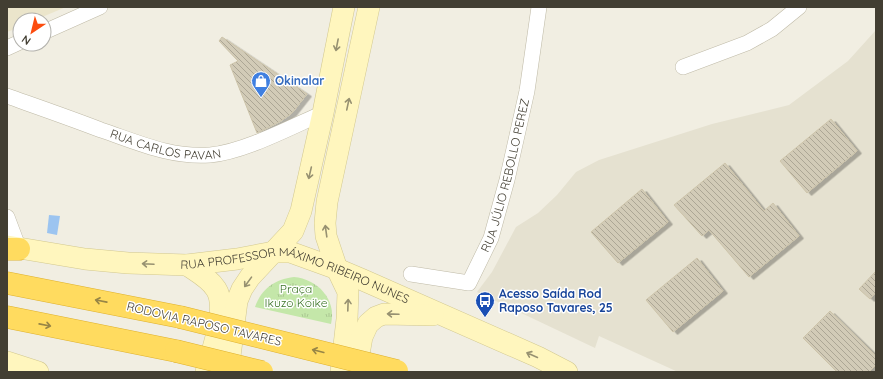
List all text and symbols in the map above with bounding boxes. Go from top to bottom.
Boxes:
north arrow [12,12,52,52]
text: N [19,32,34,48]
one-way arrow [332,38,340,51]
shop icon: Okinalar [250,70,272,98]
place label: Okinalar [275,73,324,88]
street label: RUA JÚLIO REBOLLO PEREZ [477,97,532,255]
one-way arrow [345,98,353,111]
street label: RUA CARLOS PAVAN [108,126,222,162]
one-way arrow [306,166,313,179]
one-way arrow [322,225,330,238]
street label: RUA PROFESSOR MÁXIMO RIBEIRO NUNES [180,244,412,307]
one-way arrow [142,260,155,267]
one-way arrow [244,276,252,287]
park label: Praça Ikuzo Koike [265,281,328,310]
place label: Acesso Saída Rod Raposo Tavares, 25 [499,286,613,315]
bus stop icon: Acesso Saída Rod Raposo Tavares, 25 [474,290,496,318]
one-way arrow [95,297,108,305]
street label: RODOVIA RAPOSO TAVARES [125,298,283,349]
one-way arrow [344,299,352,312]
one-way arrow [387,310,400,318]
one-way arrow [38,321,51,329]
one-way arrow [312,347,325,355]
one-way arrow [526,350,538,358]

